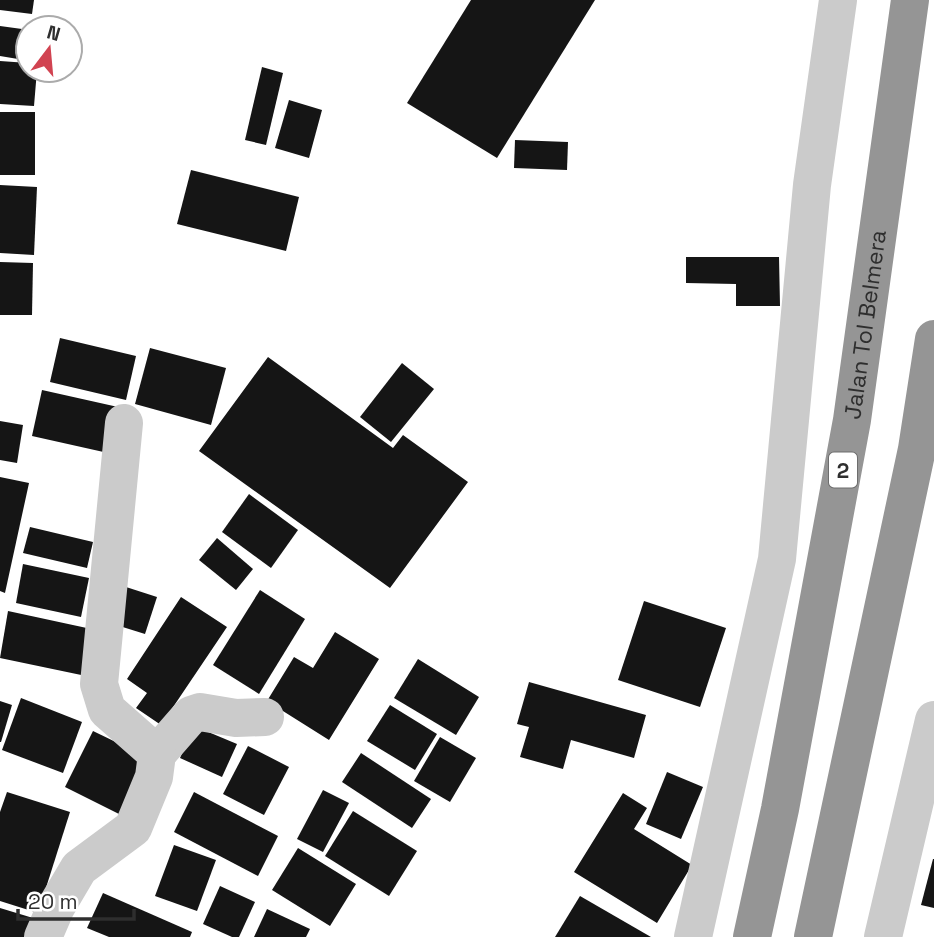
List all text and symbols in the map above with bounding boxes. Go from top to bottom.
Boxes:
north arrow [14,14,84,84]
text: N [44,19,63,47]
street label: Jalan Tol Belmera [837,228,893,421]
road number: 2 [829,452,857,488]
scale bar [18,878,133,922]
text: 20 m [28,888,78,915]

